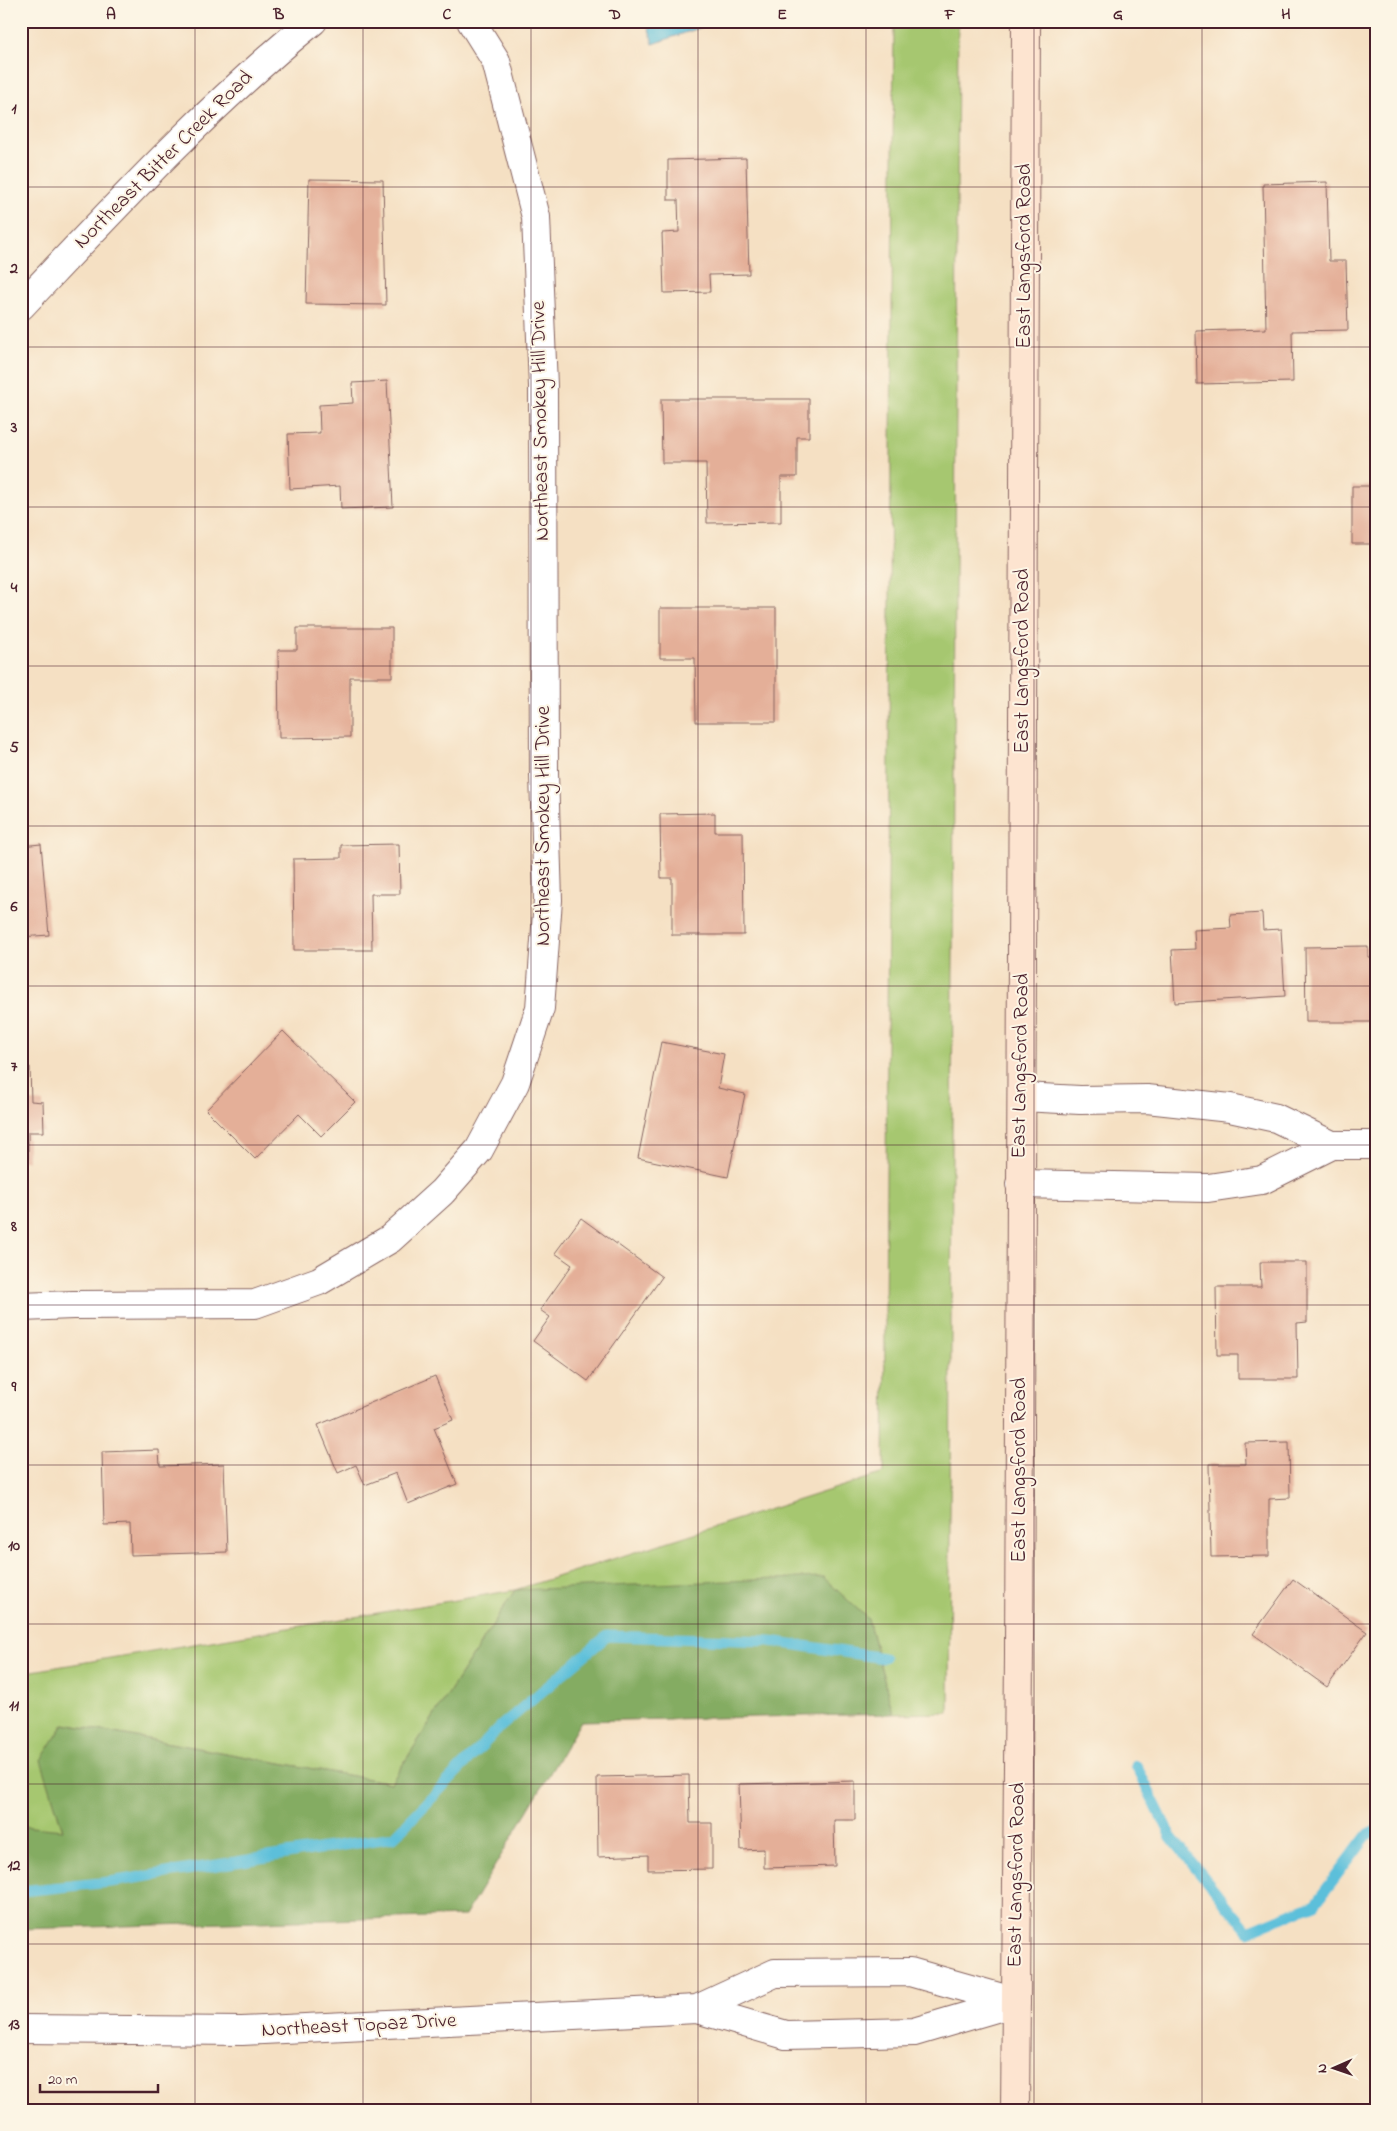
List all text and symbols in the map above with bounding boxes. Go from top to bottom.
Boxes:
text: A [106,3,116,27]
text: B [273,3,285,27]
text: C [443,3,452,27]
text: D [608,3,621,27]
text: E [777,3,787,27]
text: F [944,3,956,27]
text: G [1113,3,1123,27]
text: H [1281,3,1291,27]
street label: Northeast Bitter Creek Road [68,64,260,256]
text: 1 [11,97,17,121]
street label: East Langsford Road [1010,163,1042,349]
text: 2 [9,257,18,281]
street label: Northeast Smokey Hill Drive [524,300,560,541]
text: 3 [10,416,18,440]
street label: East Langsford Road [1008,568,1040,754]
text: 4 [10,576,18,600]
street label: Northeast Smokey Hill Drive [529,705,561,946]
text: 5 [9,736,19,760]
text: 6 [9,895,18,919]
street label: East Langsford Road [1004,973,1040,1159]
text: 7 [11,1055,18,1079]
text: 8 [10,1215,17,1239]
text: 9 [11,1375,17,1399]
street label: East Langsford Road [1005,1377,1037,1563]
text: 10 [8,1534,20,1558]
text: 11 [9,1694,20,1718]
street label: East Langsford Road [1000,1782,1036,1968]
text: 12 [7,1854,21,1878]
street label: Northeast Topaz Drive [261,2006,458,2046]
text: 13 [8,2013,20,2037]
north arrow [1310,2044,1360,2094]
scale bar [40,2061,158,2093]
text: N [1312,2063,1333,2073]
text: 20 m [48,2069,78,2091]

